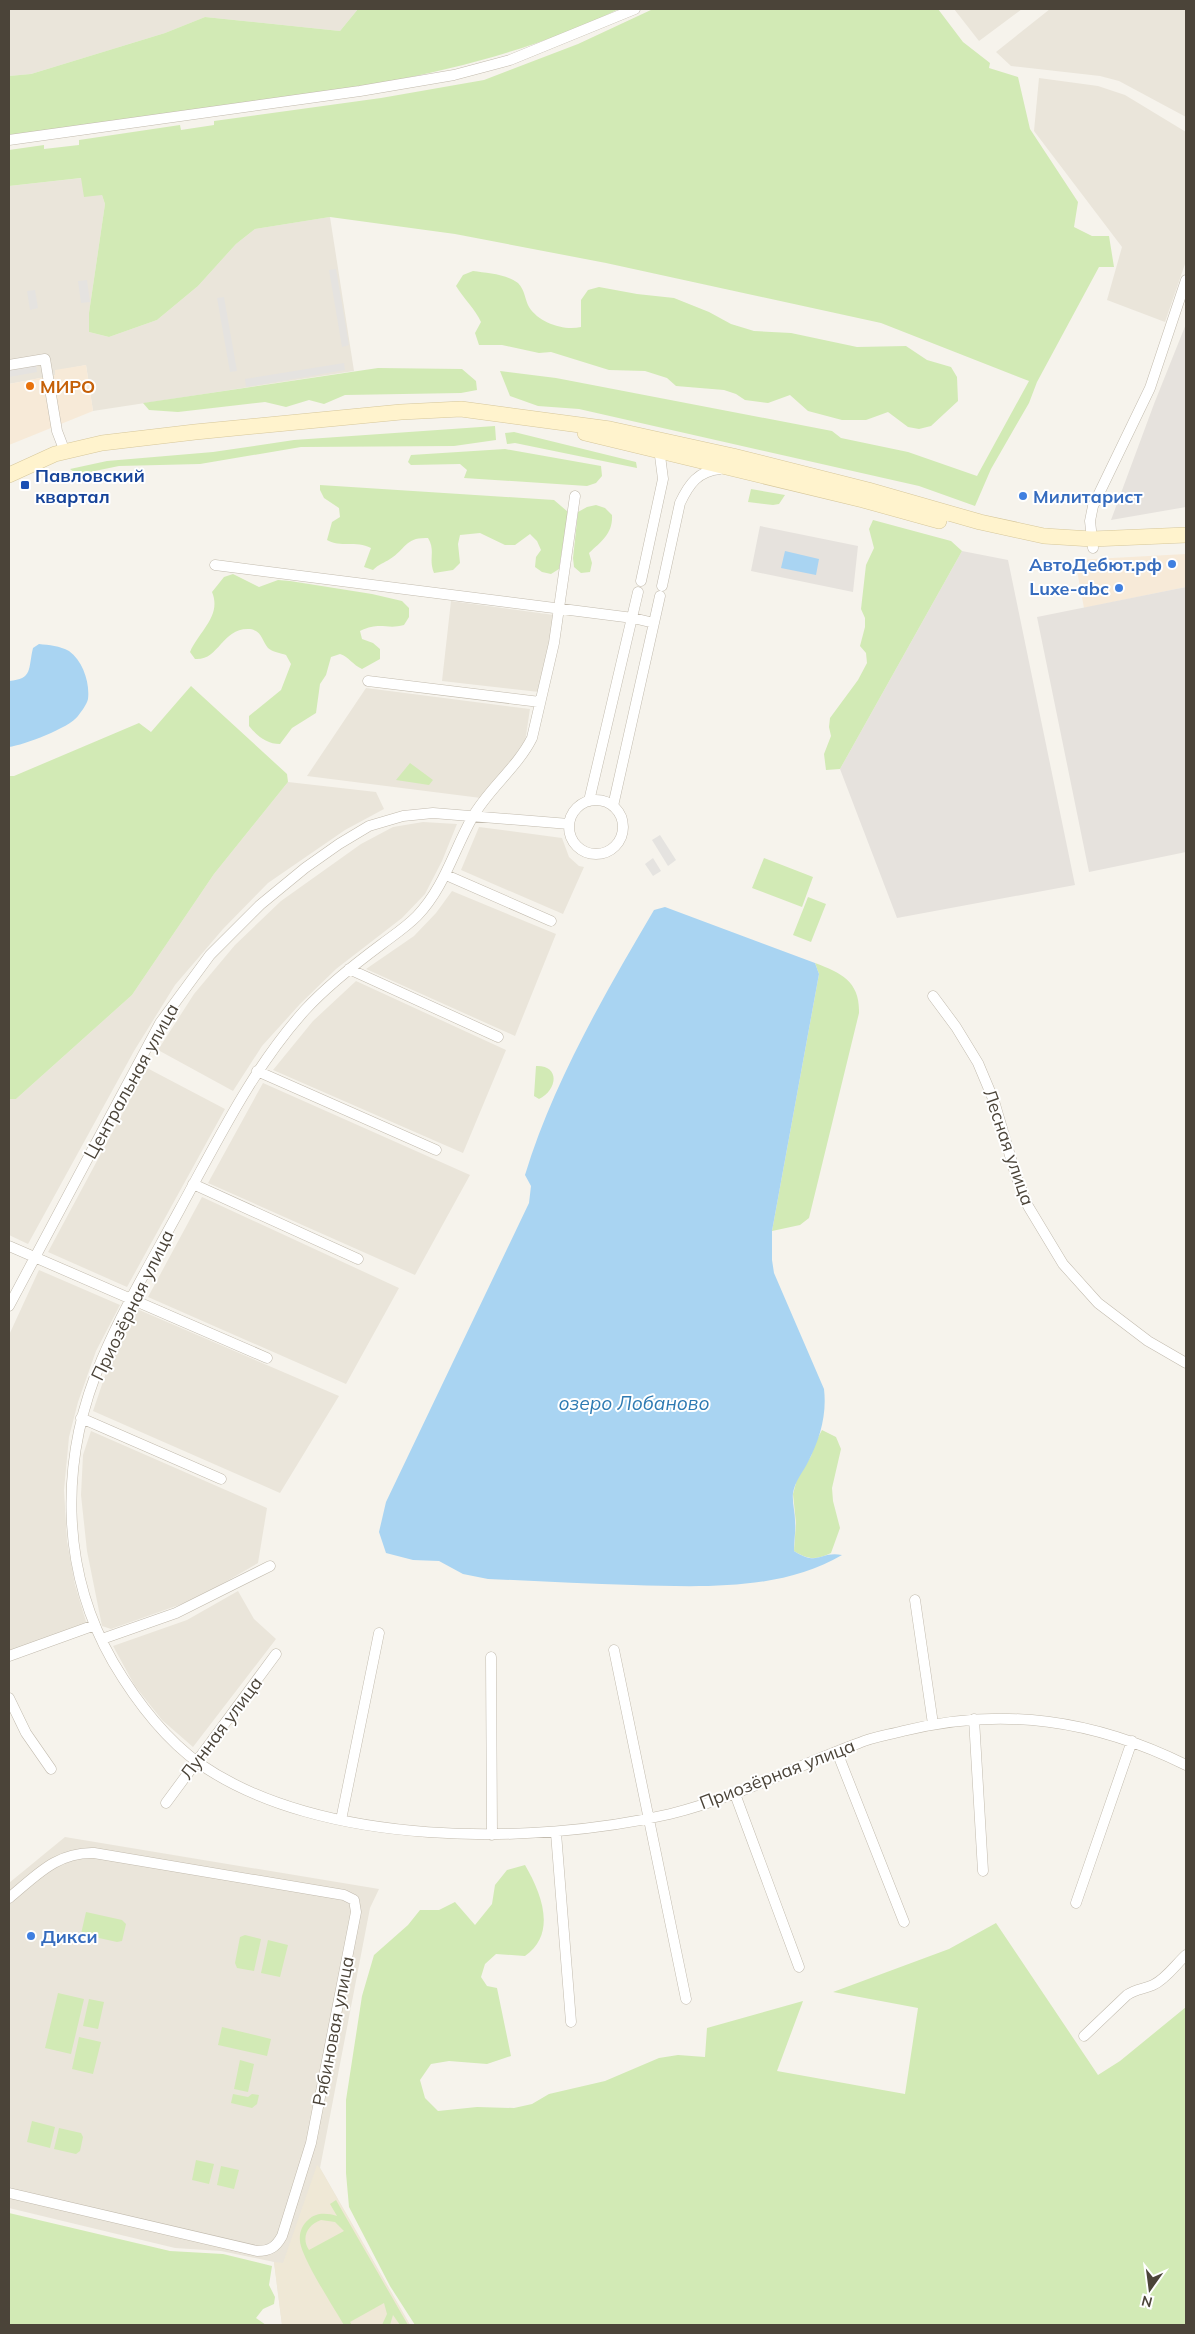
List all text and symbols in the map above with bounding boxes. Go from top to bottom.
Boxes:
place label: МИРО [40,375,95,398]
marker: МИРО [24,380,36,392]
place label: Павловский квартал [35,464,145,508]
marker: Павловский квартал [19,479,31,491]
place label: Милитарист [1033,485,1143,508]
marker: Милитарист [1017,490,1029,502]
place label: АвтоДебют.рф [1029,553,1162,576]
marker: АвтоДебют.рф [1166,558,1178,570]
place label: Luxe-abc [1029,577,1109,600]
marker: Luxe-abc [1113,582,1125,594]
street label: Центральная улица [79,999,183,1163]
street label: Лесная улица [978,1086,1040,1208]
street label: Приозёрная улица [86,1226,178,1384]
water label: озеро Лобаново [558,1391,710,1415]
street label: Лунная улица [175,1672,267,1784]
street label: Приозёрная улица [696,1734,858,1814]
place label: Дикси [41,1925,98,1948]
marker: Дикси [25,1930,37,1942]
street label: Рябиновая улица [307,1954,359,2108]
north arrow [1125,2264,1175,2314]
text: N [1140,2292,1154,2312]

